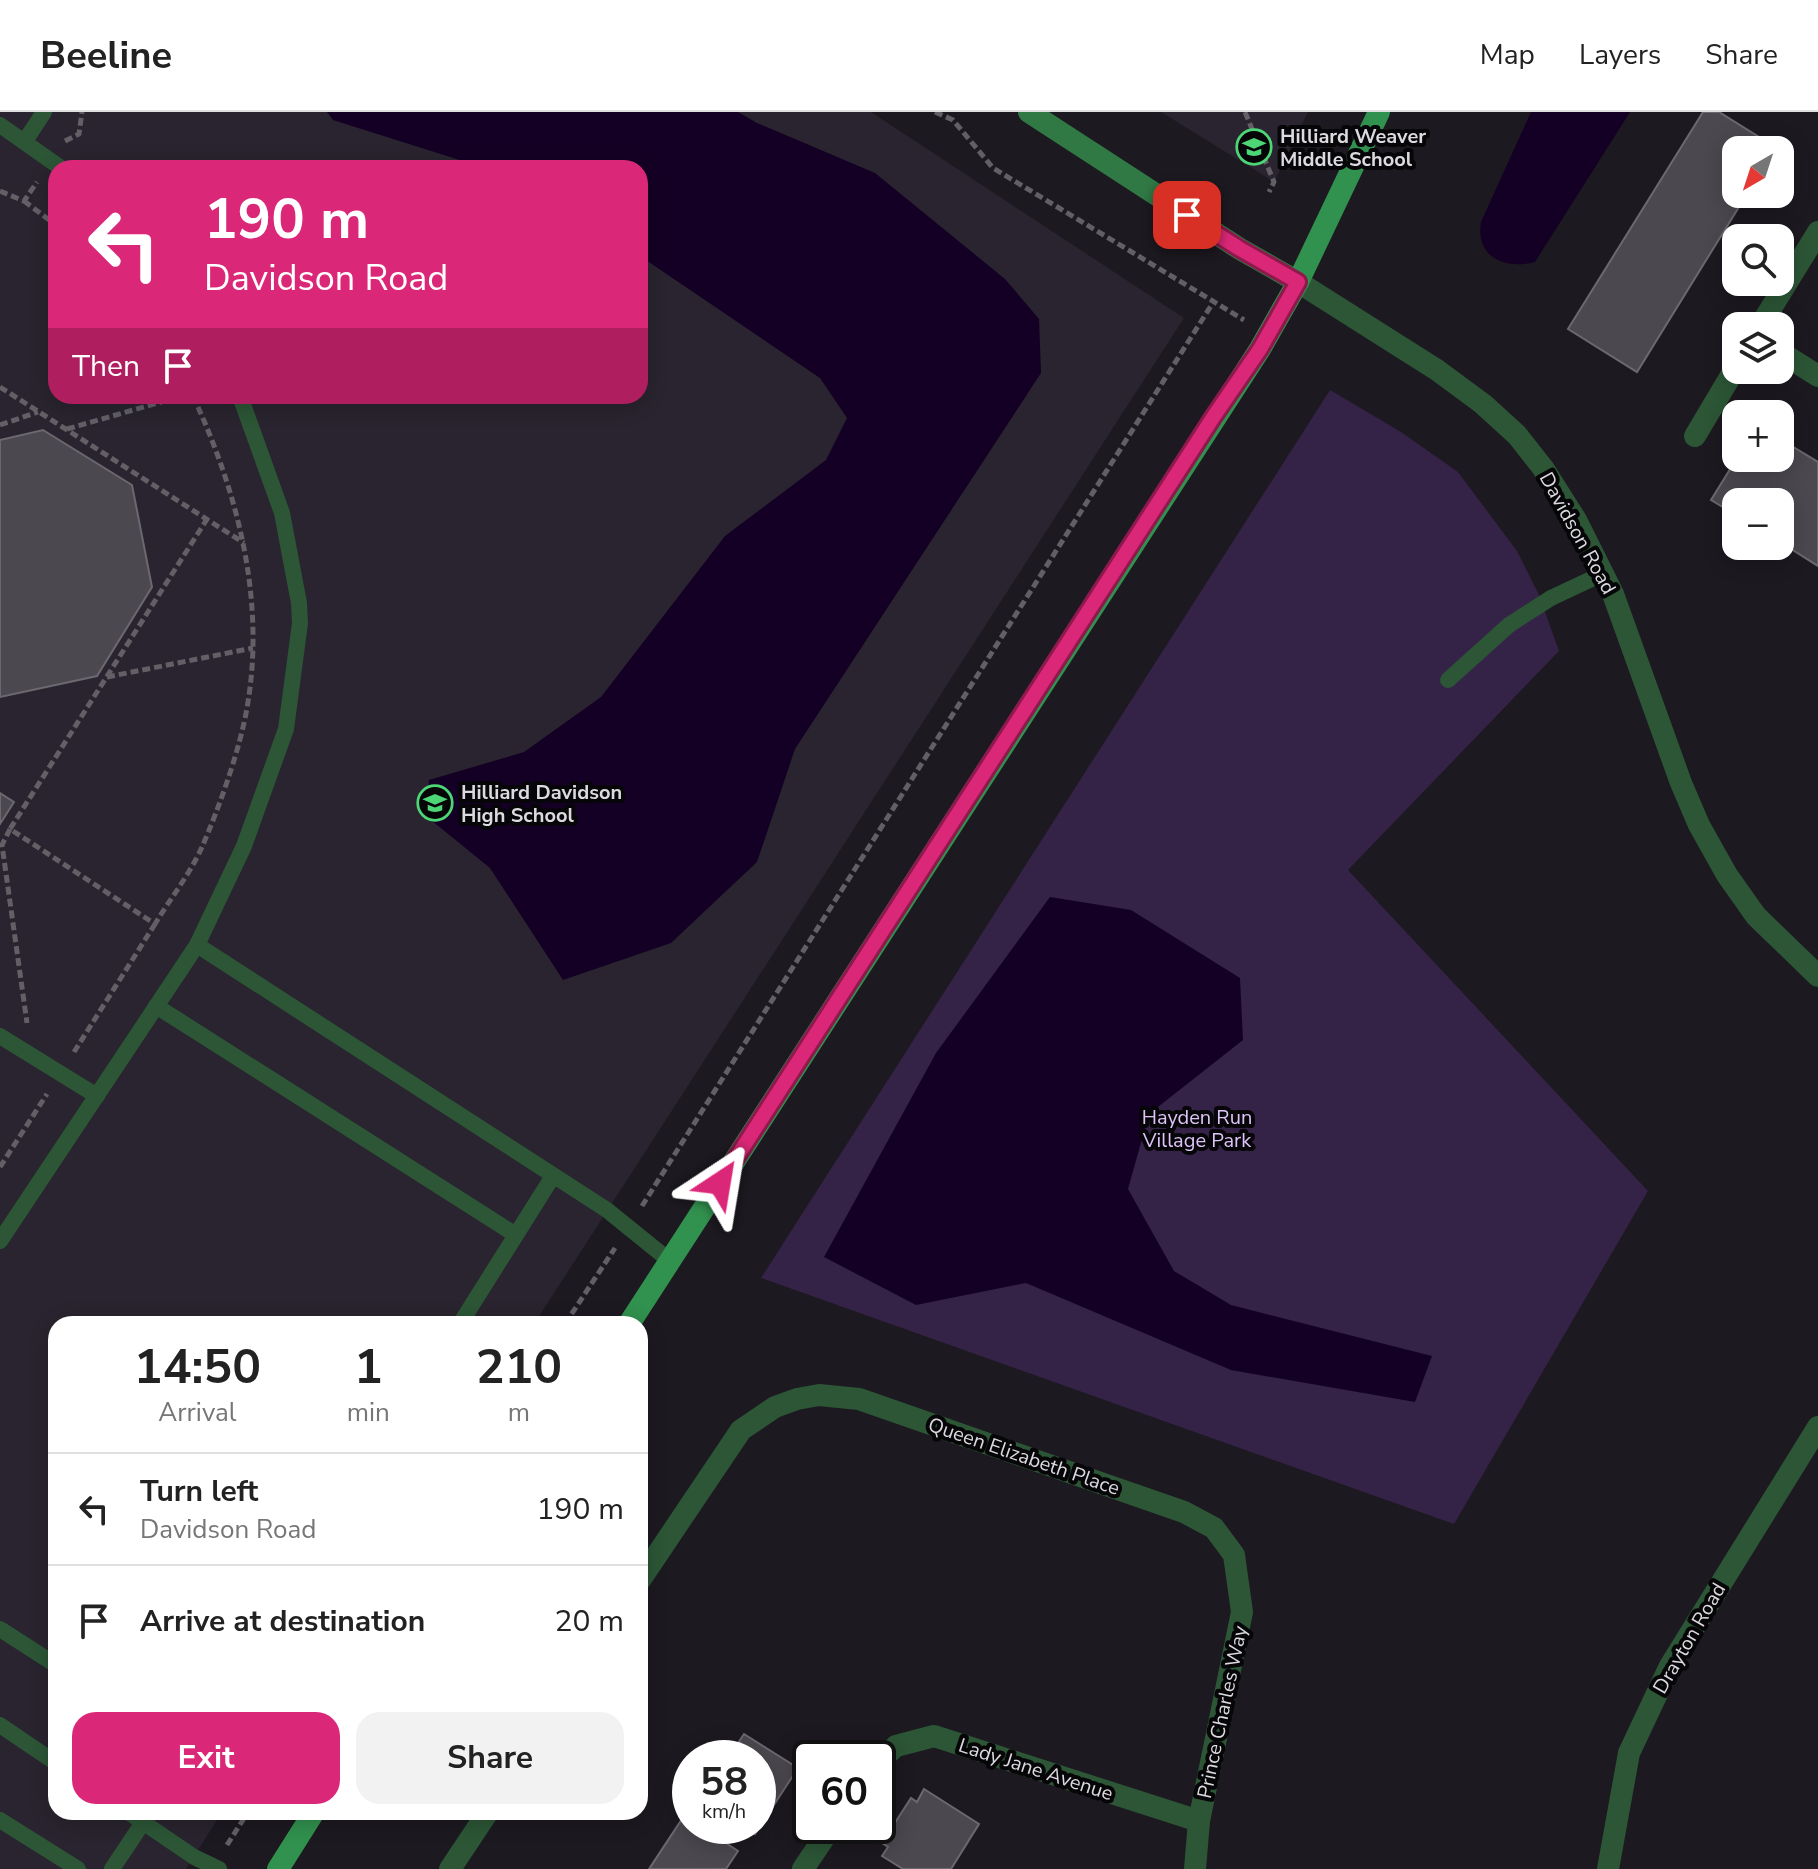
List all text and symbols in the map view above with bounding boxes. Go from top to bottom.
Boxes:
text: Beeline [40,30,172,81]
text: Map [1480,36,1535,74]
text: Layers [1579,36,1661,74]
text: Share [1705,36,1778,74]
place label: Hilliard Weaver Middle School [1280,123,1426,173]
school or university icon: Hilliard Weaver Middle School [1235,128,1273,166]
north arrow [1722,136,1794,208]
map controls [1722,136,1794,560]
text: 190 m [204,181,369,258]
pin [1153,181,1221,249]
icon: left [72,192,176,296]
icon: arrive [1165,193,1209,237]
button: search [1722,224,1794,296]
text: Davidson Road [204,254,448,303]
button: layers [1722,312,1794,384]
icon: arrive [156,344,200,388]
text: Then [72,346,140,387]
button: + [1722,400,1794,472]
street label: Davidson Road [1533,467,1622,599]
button: − [1722,488,1794,560]
place label: Hilliard Davidson High School [461,779,622,829]
school or university icon: Hilliard Davidson High School [416,784,454,822]
park label: Hayden Run Village Park [1142,1104,1252,1154]
position arrow [678,1141,762,1225]
text: 14:50 [134,1334,261,1400]
text: 1 [354,1334,383,1400]
text: 210 [476,1334,562,1400]
text: Arrival [158,1395,237,1430]
text: min [347,1395,390,1430]
text: m [508,1395,530,1430]
street label: Queen Elizabeth Place [924,1411,1123,1502]
text: Turn left [140,1471,258,1512]
icon: left [72,1487,116,1531]
text: 190 m [537,1489,624,1530]
text: Davidson Road [140,1512,316,1547]
street label: Drayton Road [1647,1578,1732,1699]
icon: arrive [72,1599,116,1643]
text: Arrive at destination [140,1601,425,1642]
text: 20 m [555,1601,624,1642]
street label: Prince Charles Way [1191,1623,1254,1801]
button: Exit [72,1712,340,1804]
button: Share [356,1712,624,1804]
street label: Lady Jane Avenue [955,1732,1116,1807]
speed limit sign: 60 [792,1740,896,1844]
text: 58 [700,1755,748,1809]
text: km/h [702,1798,746,1825]

